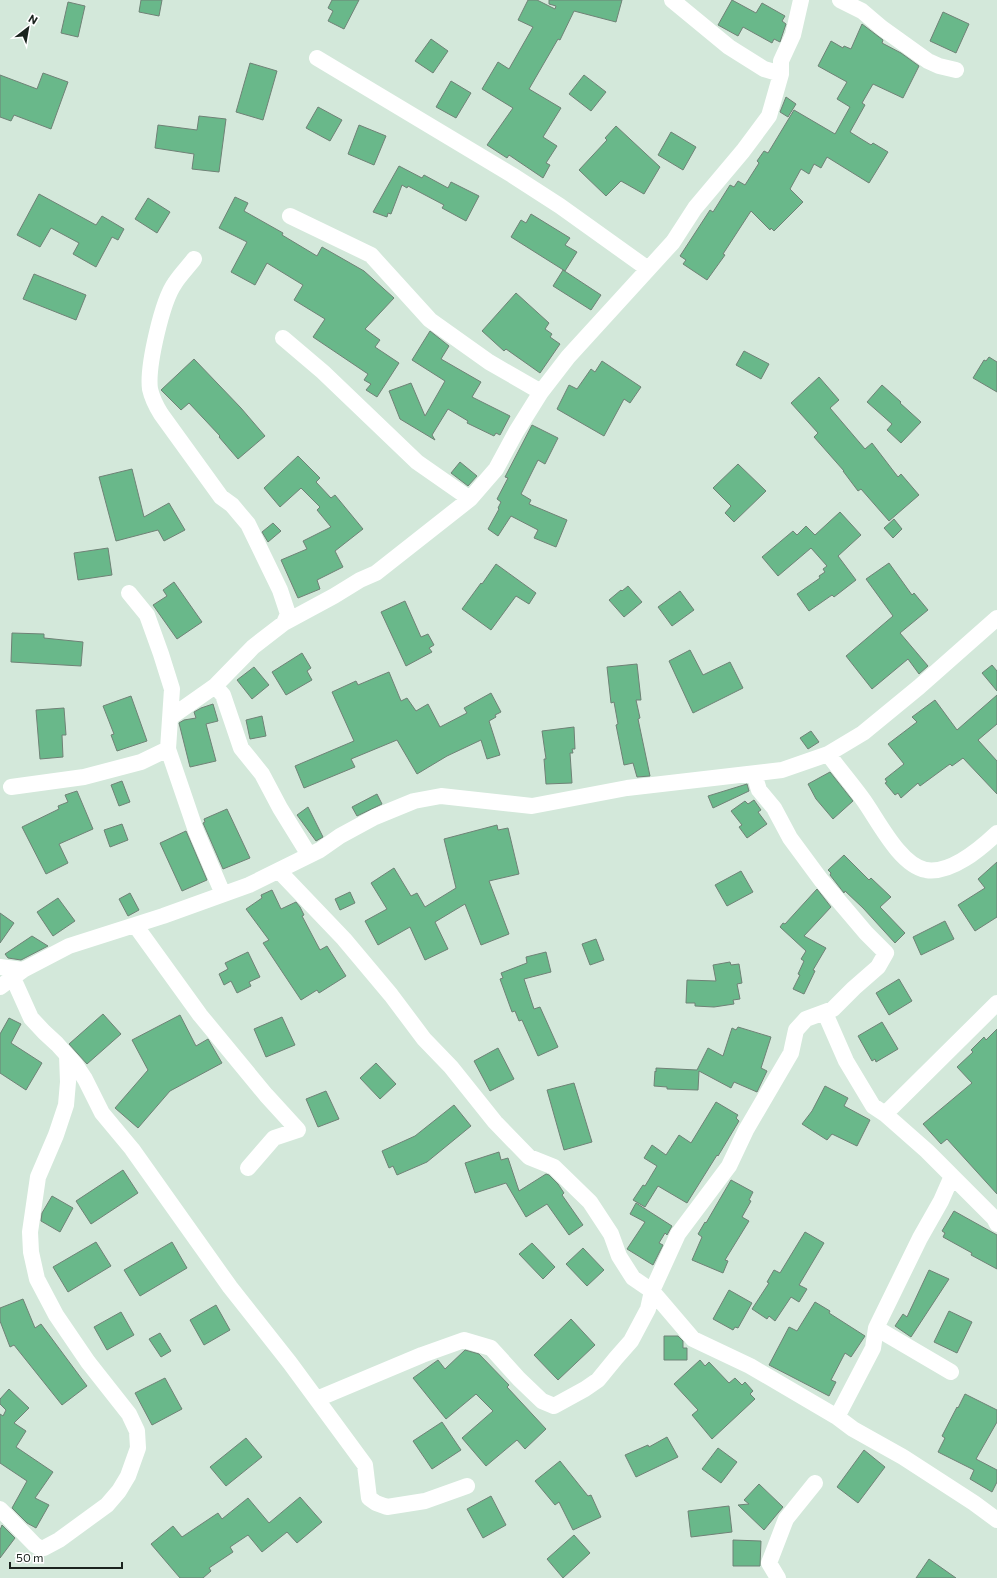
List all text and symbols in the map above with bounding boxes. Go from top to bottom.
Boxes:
north arrow [8,8,48,48]
text: N [27,11,40,27]
scale bar [10,1544,122,1570]
text: 50 m [16,1550,44,1564]

